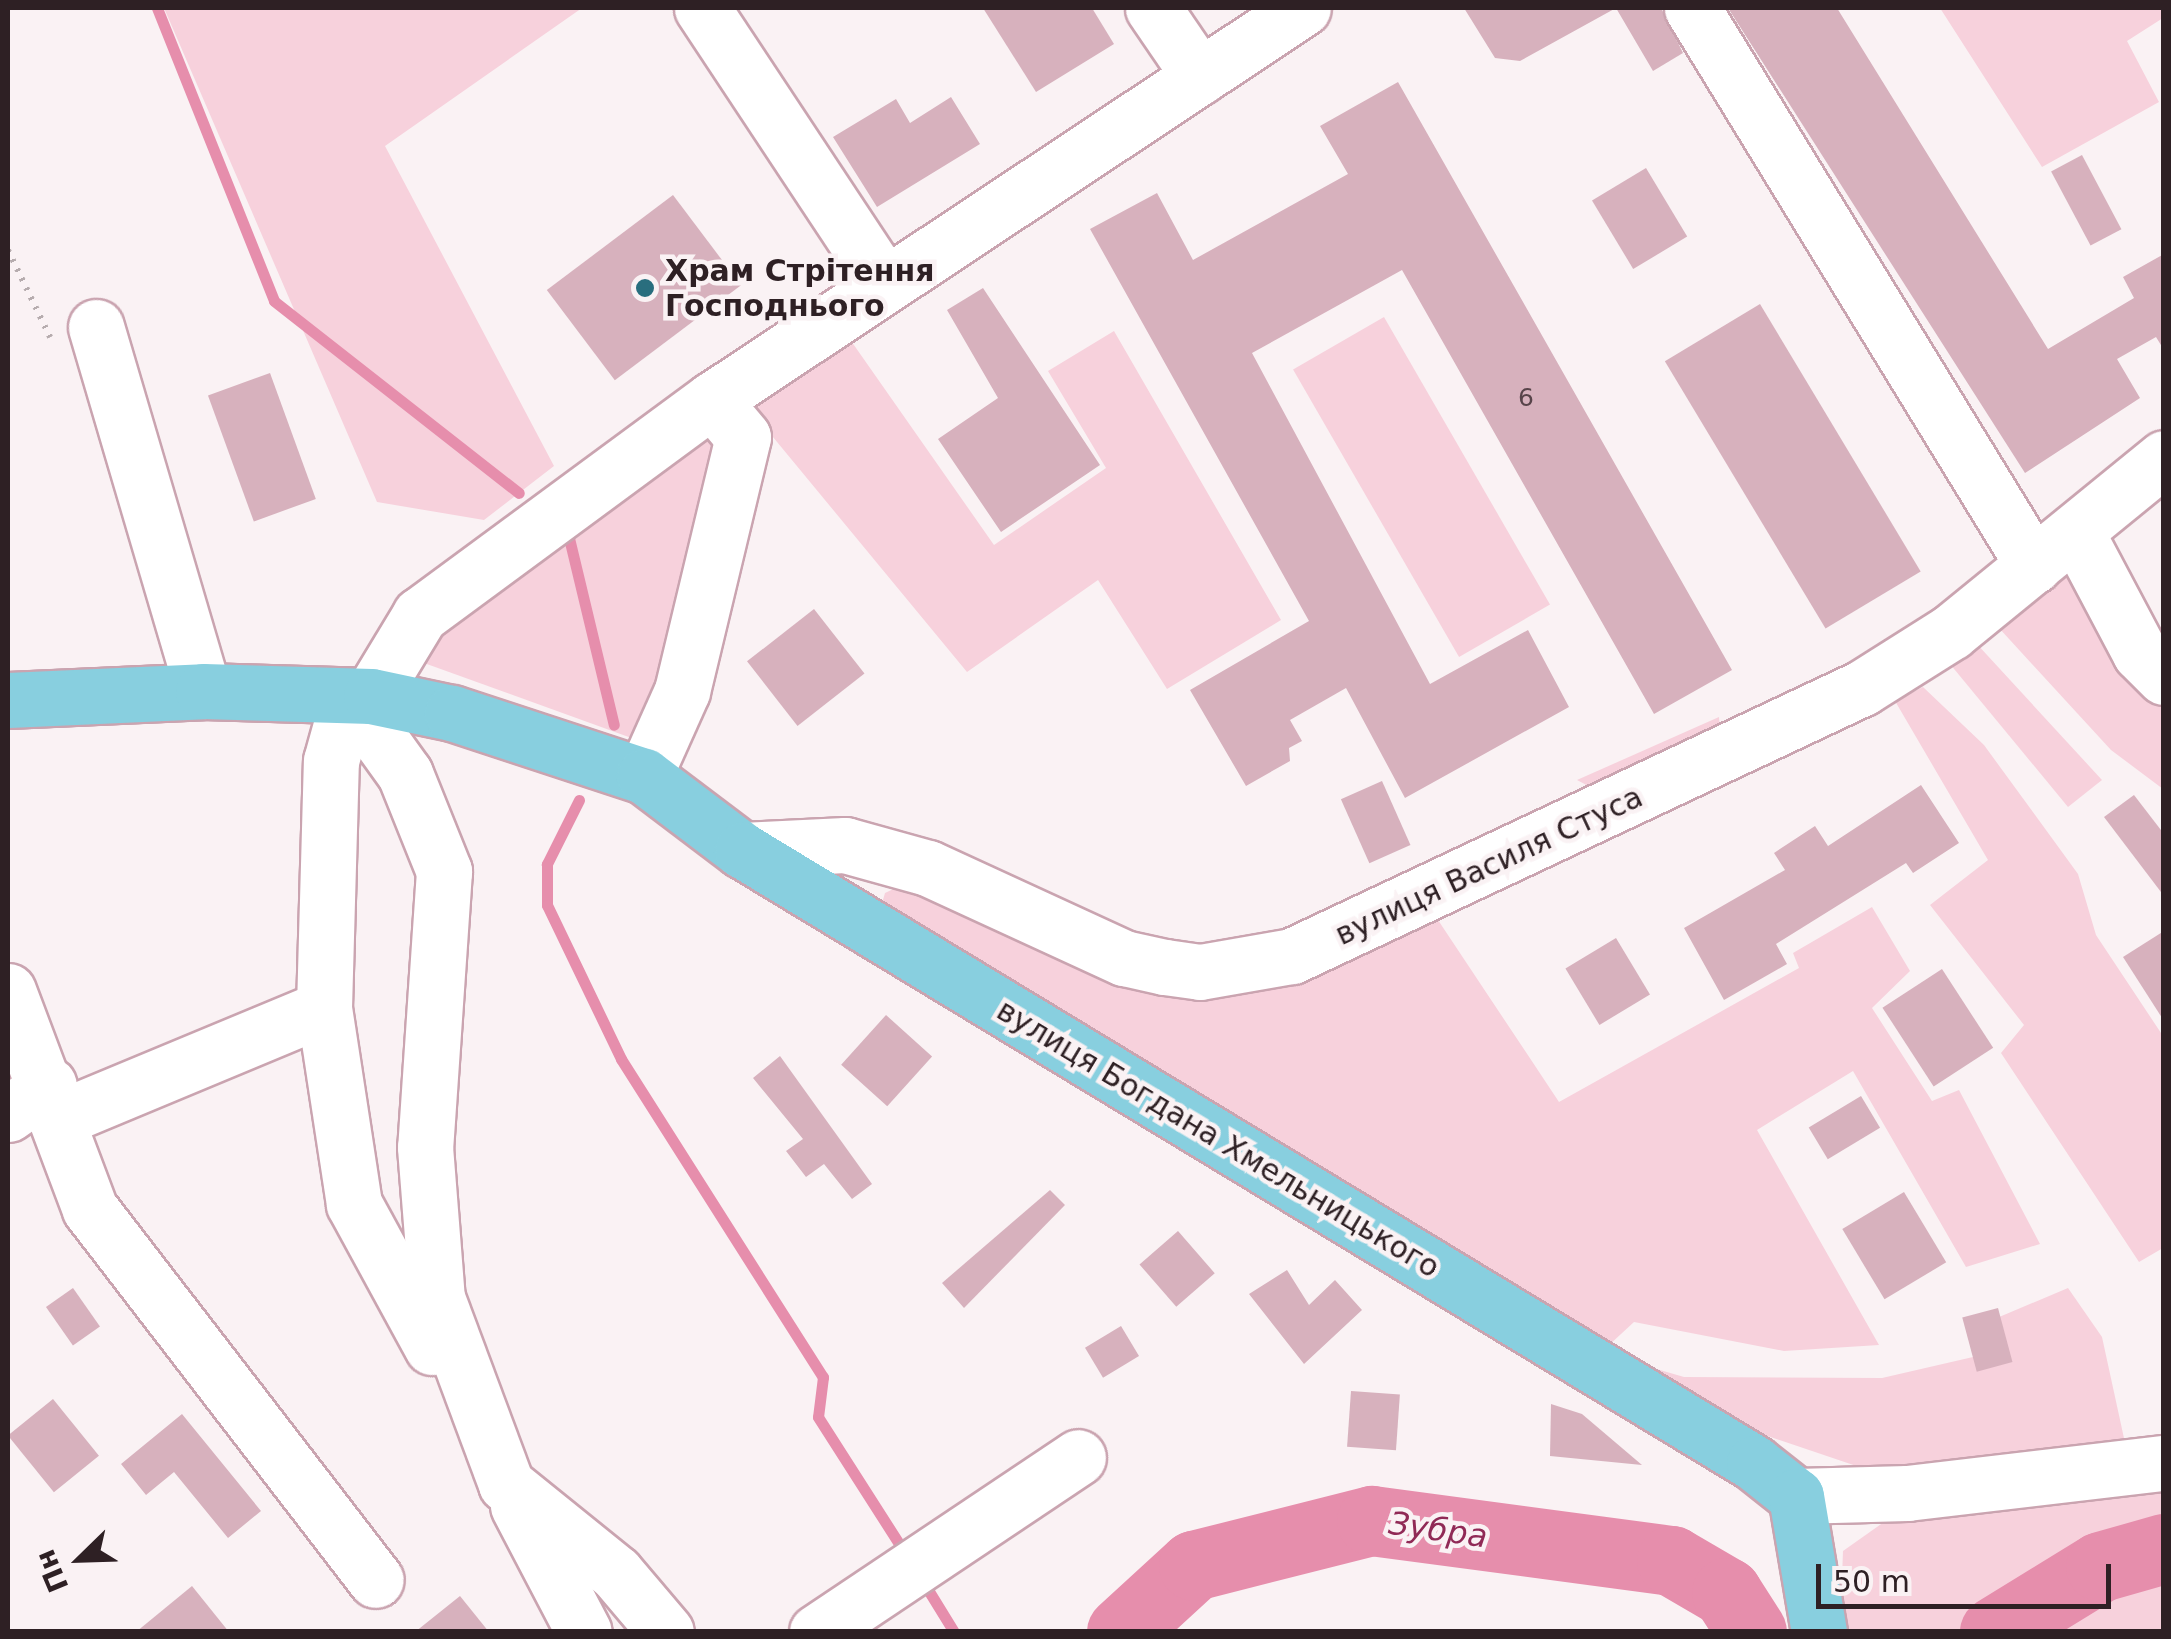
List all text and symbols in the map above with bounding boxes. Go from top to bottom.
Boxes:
place label: Храм Стрітення Господнього [665,253,934,324]
marker: Храм Стрітення Господнього [634,277,656,299]
house number: 6 [1518,383,1534,413]
street label: вулиця Василя Стуса [1330,779,1648,953]
street label: вулиця Богдана Хмельницького [990,992,1446,1286]
water label: Зубра [1386,1504,1490,1556]
north arrow [30,1509,130,1609]
scale bar [1821,1544,2116,1606]
text: Пн [28,1545,75,1597]
text: 50 m [1833,1564,1910,1599]

